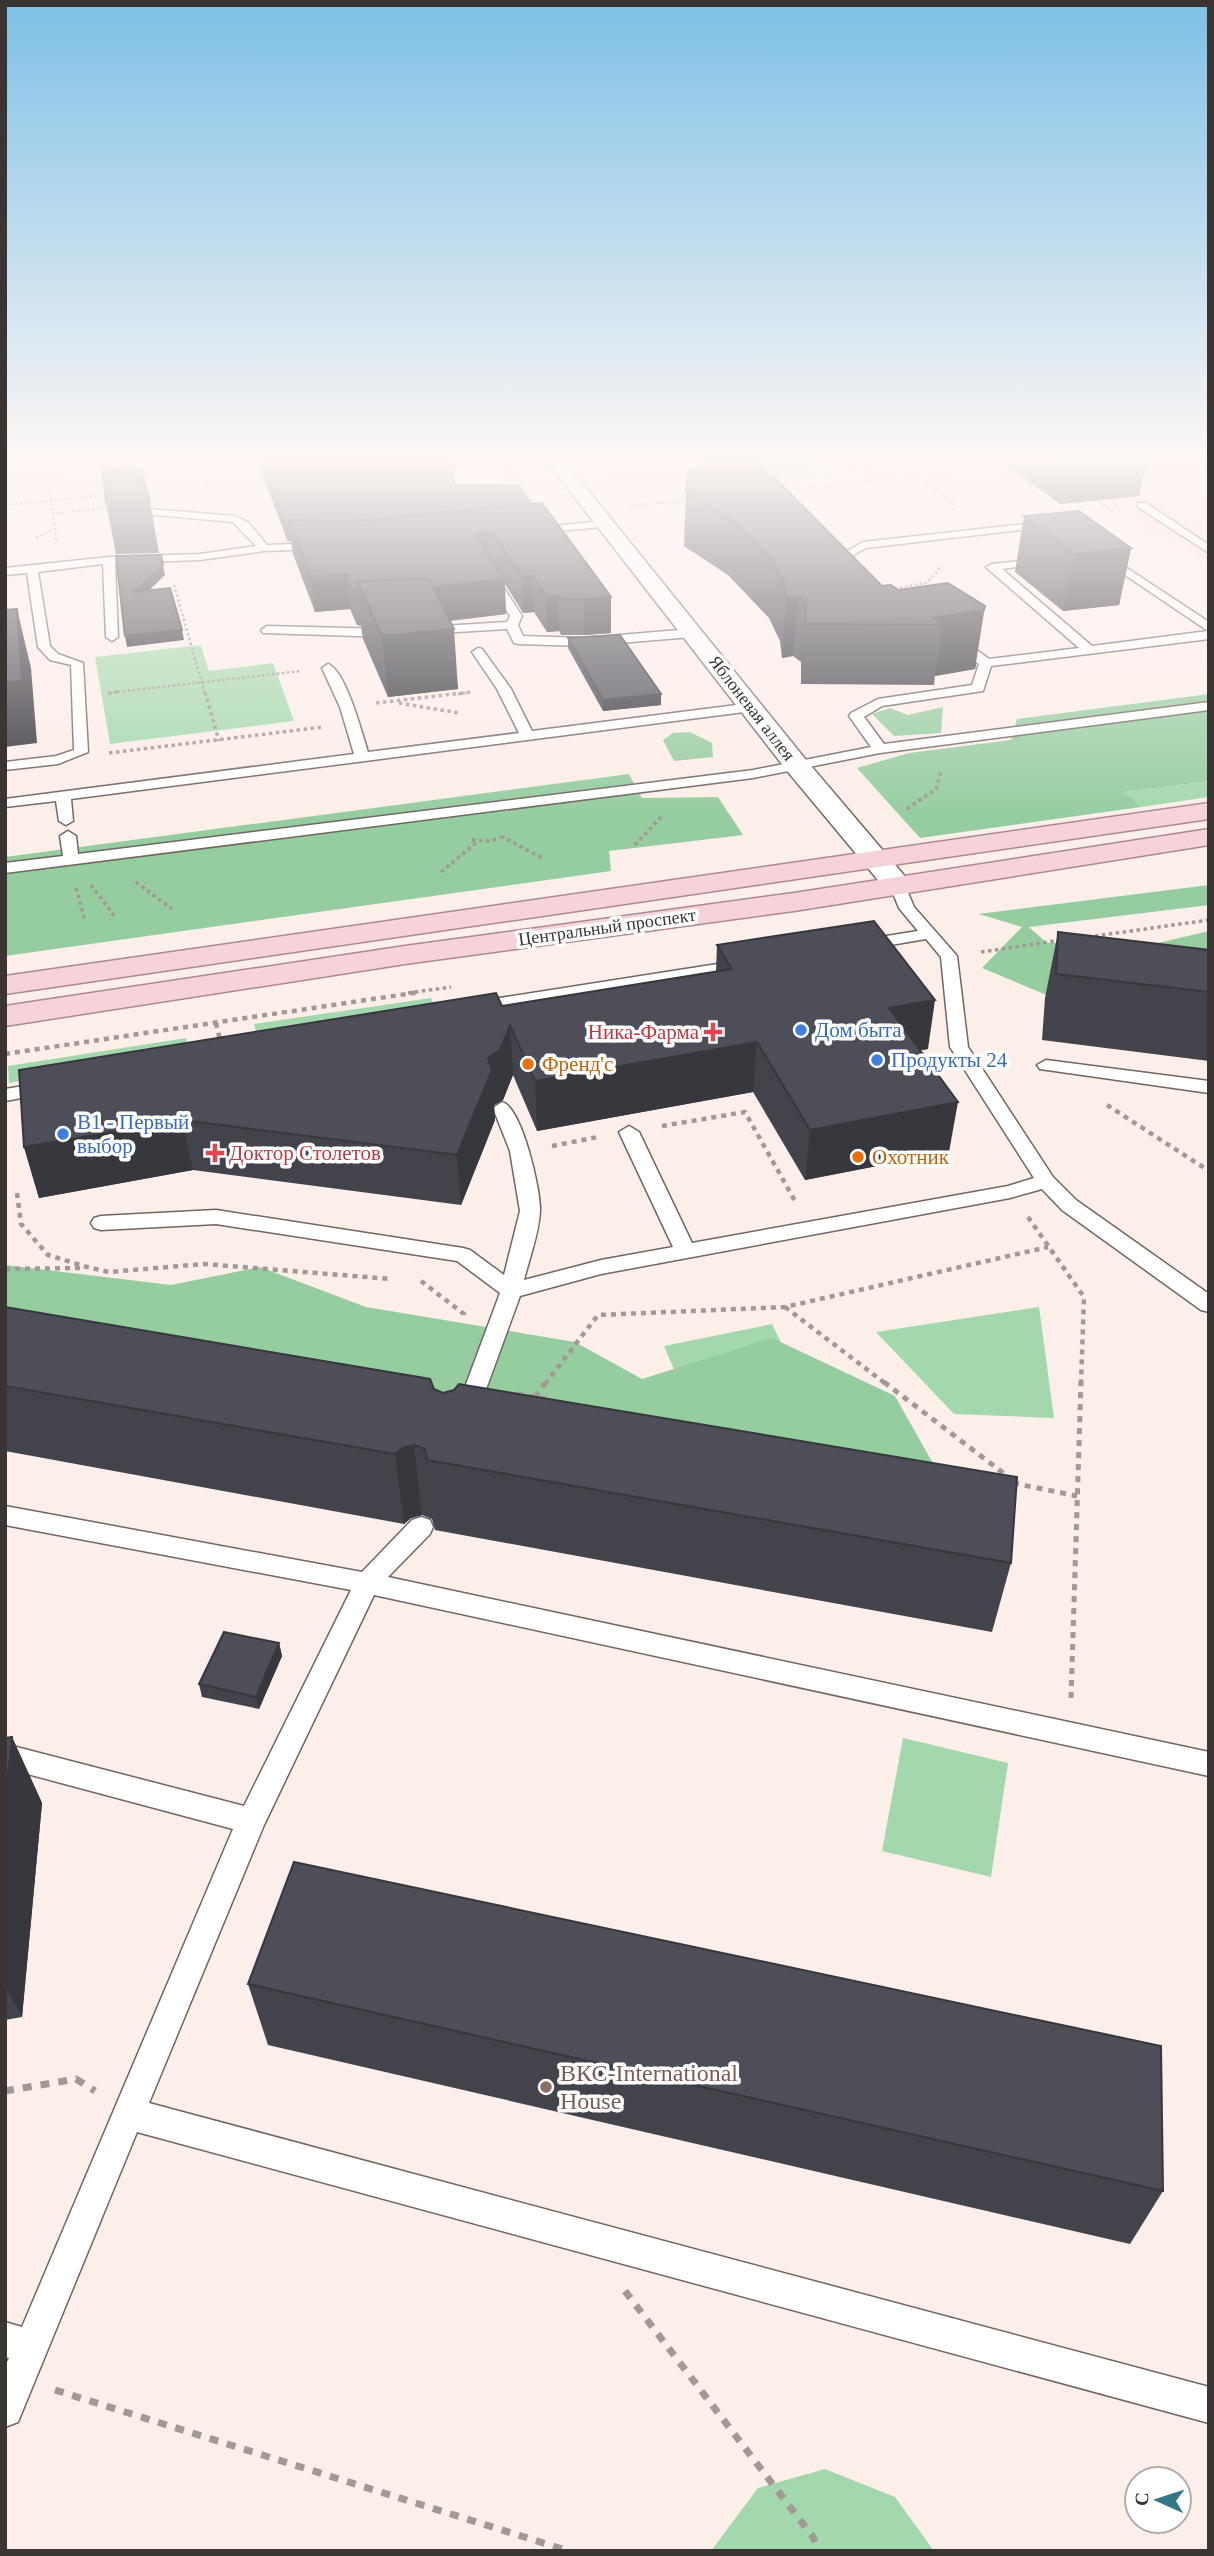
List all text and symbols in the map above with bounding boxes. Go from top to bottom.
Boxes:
street label: Яблоневая аллея [705,652,799,764]
street label: Центральный проспект [517,905,697,949]
place label: Дом быта [815,1018,902,1042]
place label: Ника-Фарма [588,1020,700,1044]
marker: Дом быта [793,1022,809,1038]
marker: Ника-Фарма [705,1024,721,1040]
place label: Продукты 24 [891,1048,1008,1072]
place label: Френд'с [542,1052,613,1076]
marker: Продукты 24 [869,1052,885,1068]
marker: Френд'с [520,1056,536,1072]
place label: В1 - Первый выбор [77,1110,189,1158]
marker: В1 - Первый выбор [55,1126,71,1142]
place label: Доктор Столетов [229,1141,381,1165]
marker: Доктор Столетов [207,1145,223,1161]
place label: Охотник [872,1145,950,1169]
marker: Охотник [850,1149,866,1165]
place label: ВКС-International House [560,2060,738,2114]
marker: ВКС-International House [538,2079,554,2095]
north arrow [1123,2465,1193,2535]
text: С [1131,2492,1152,2507]

